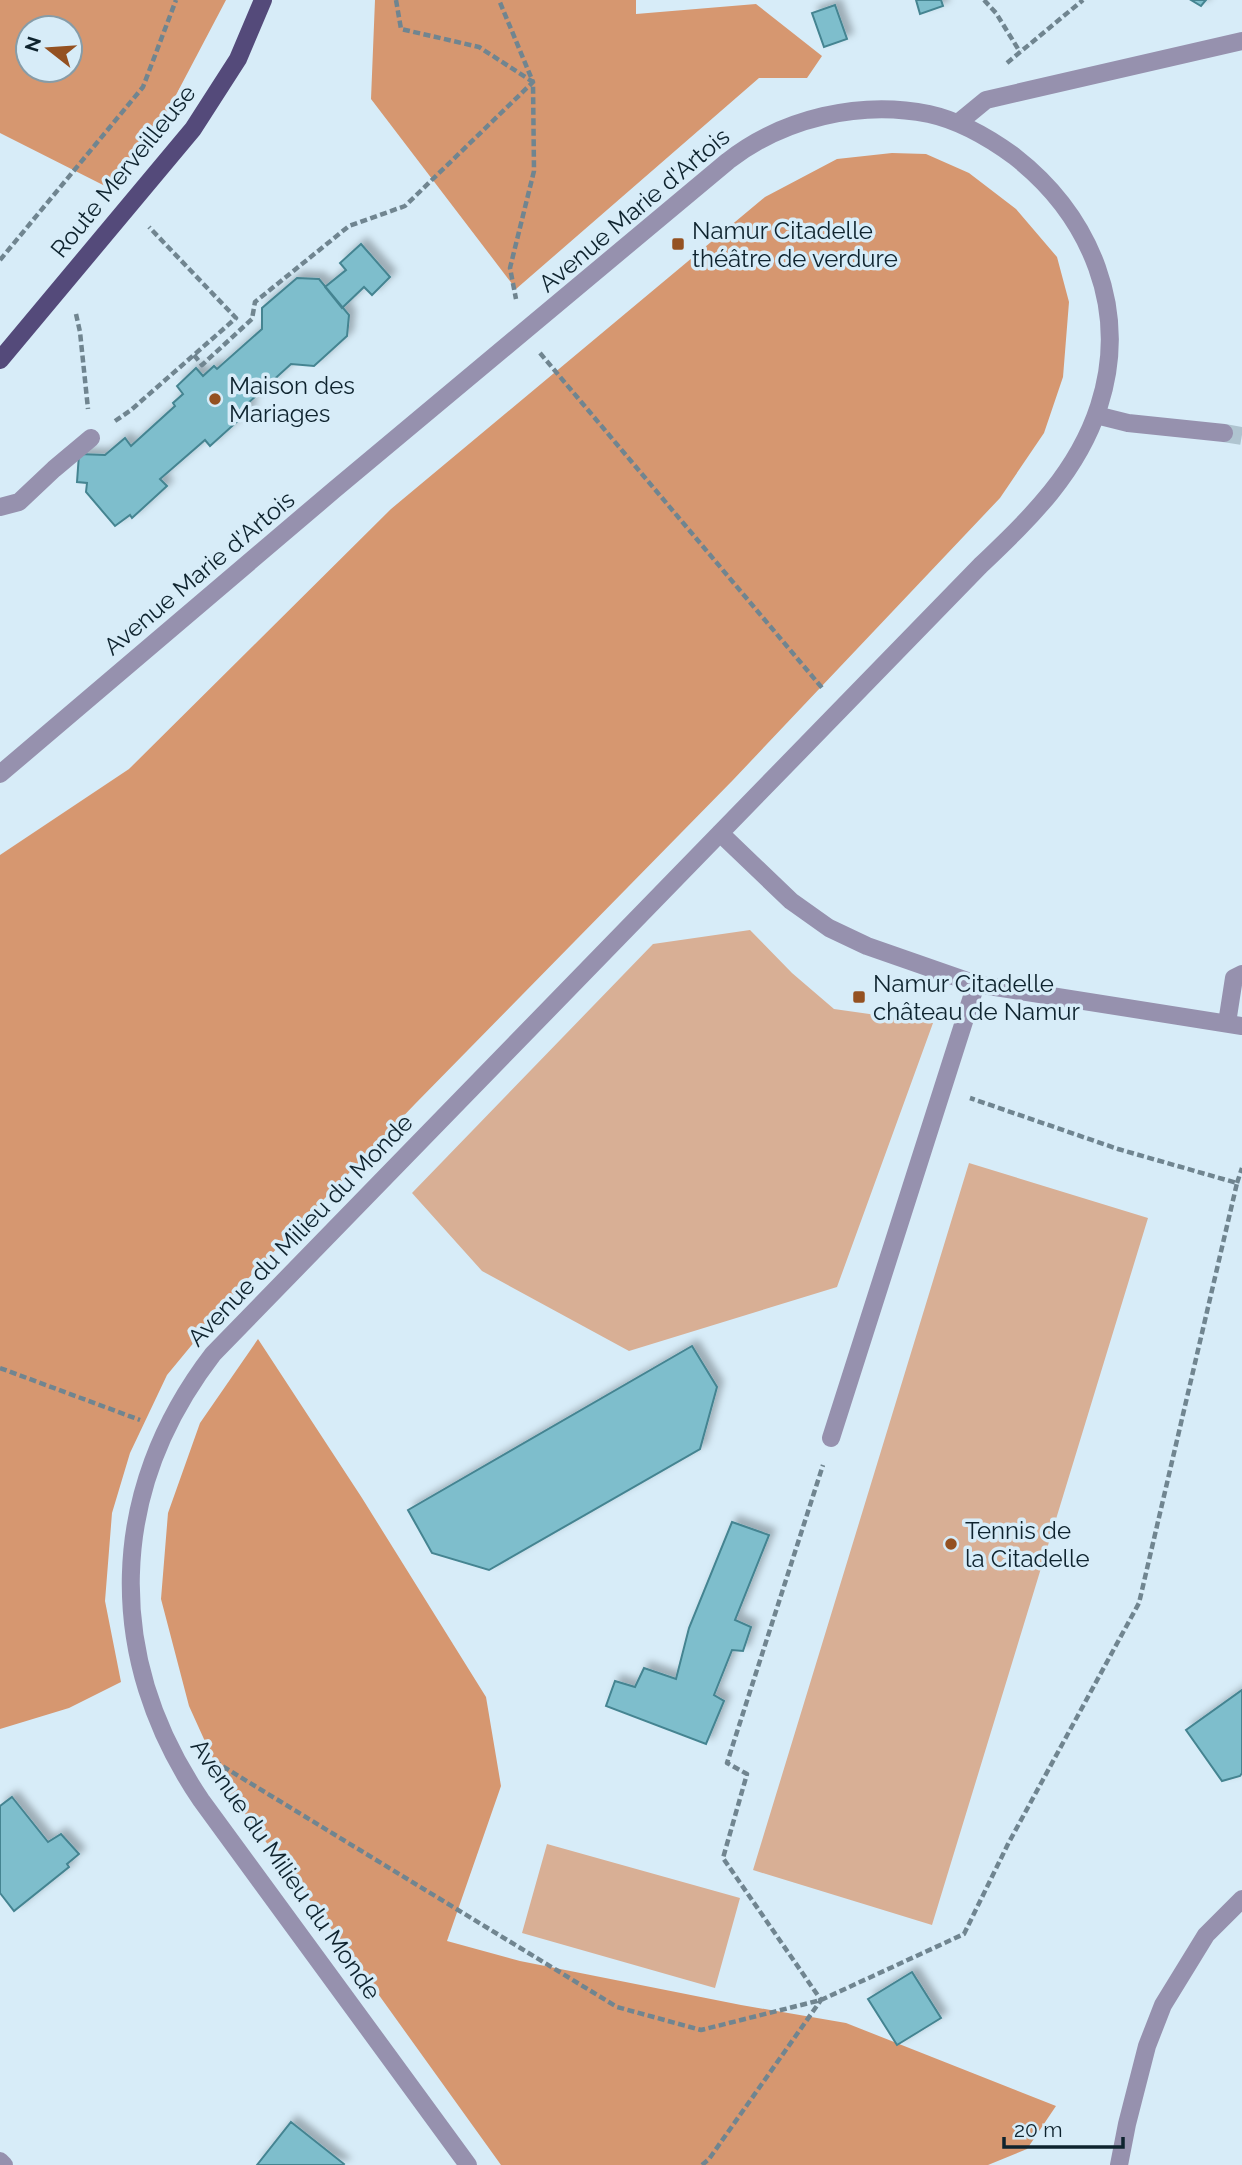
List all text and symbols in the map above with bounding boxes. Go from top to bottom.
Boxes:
north arrow [14,14,84,84]
text: N [20,34,45,54]
street label: Route Merveilleuse [44,79,202,263]
street label: Avenue Marie d'Artois [533,122,735,298]
place label: Namur Citadelle théâtre de verdure [692,216,898,273]
marker: Namur Citadelle théâtre de verdure [670,236,686,252]
place label: Maison des Mariages [229,371,355,428]
marker: Maison des Mariages [207,391,223,407]
street label: Avenue Marie d'Artois [98,485,300,661]
place label: Namur Citadelle château de Namur [873,969,1080,1026]
marker: Namur Citadelle château de Namur [851,989,867,1005]
street label: Avenue du Milieu du Monde [181,1108,419,1352]
place label: Tennis de la Citadelle [965,1516,1090,1573]
marker: Tennis de la Citadelle [943,1536,959,1552]
street label: Avenue du Milieu du Monde [185,1733,387,2005]
scale bar [1004,2106,1123,2150]
text: 20 m [1014,2117,1062,2142]

